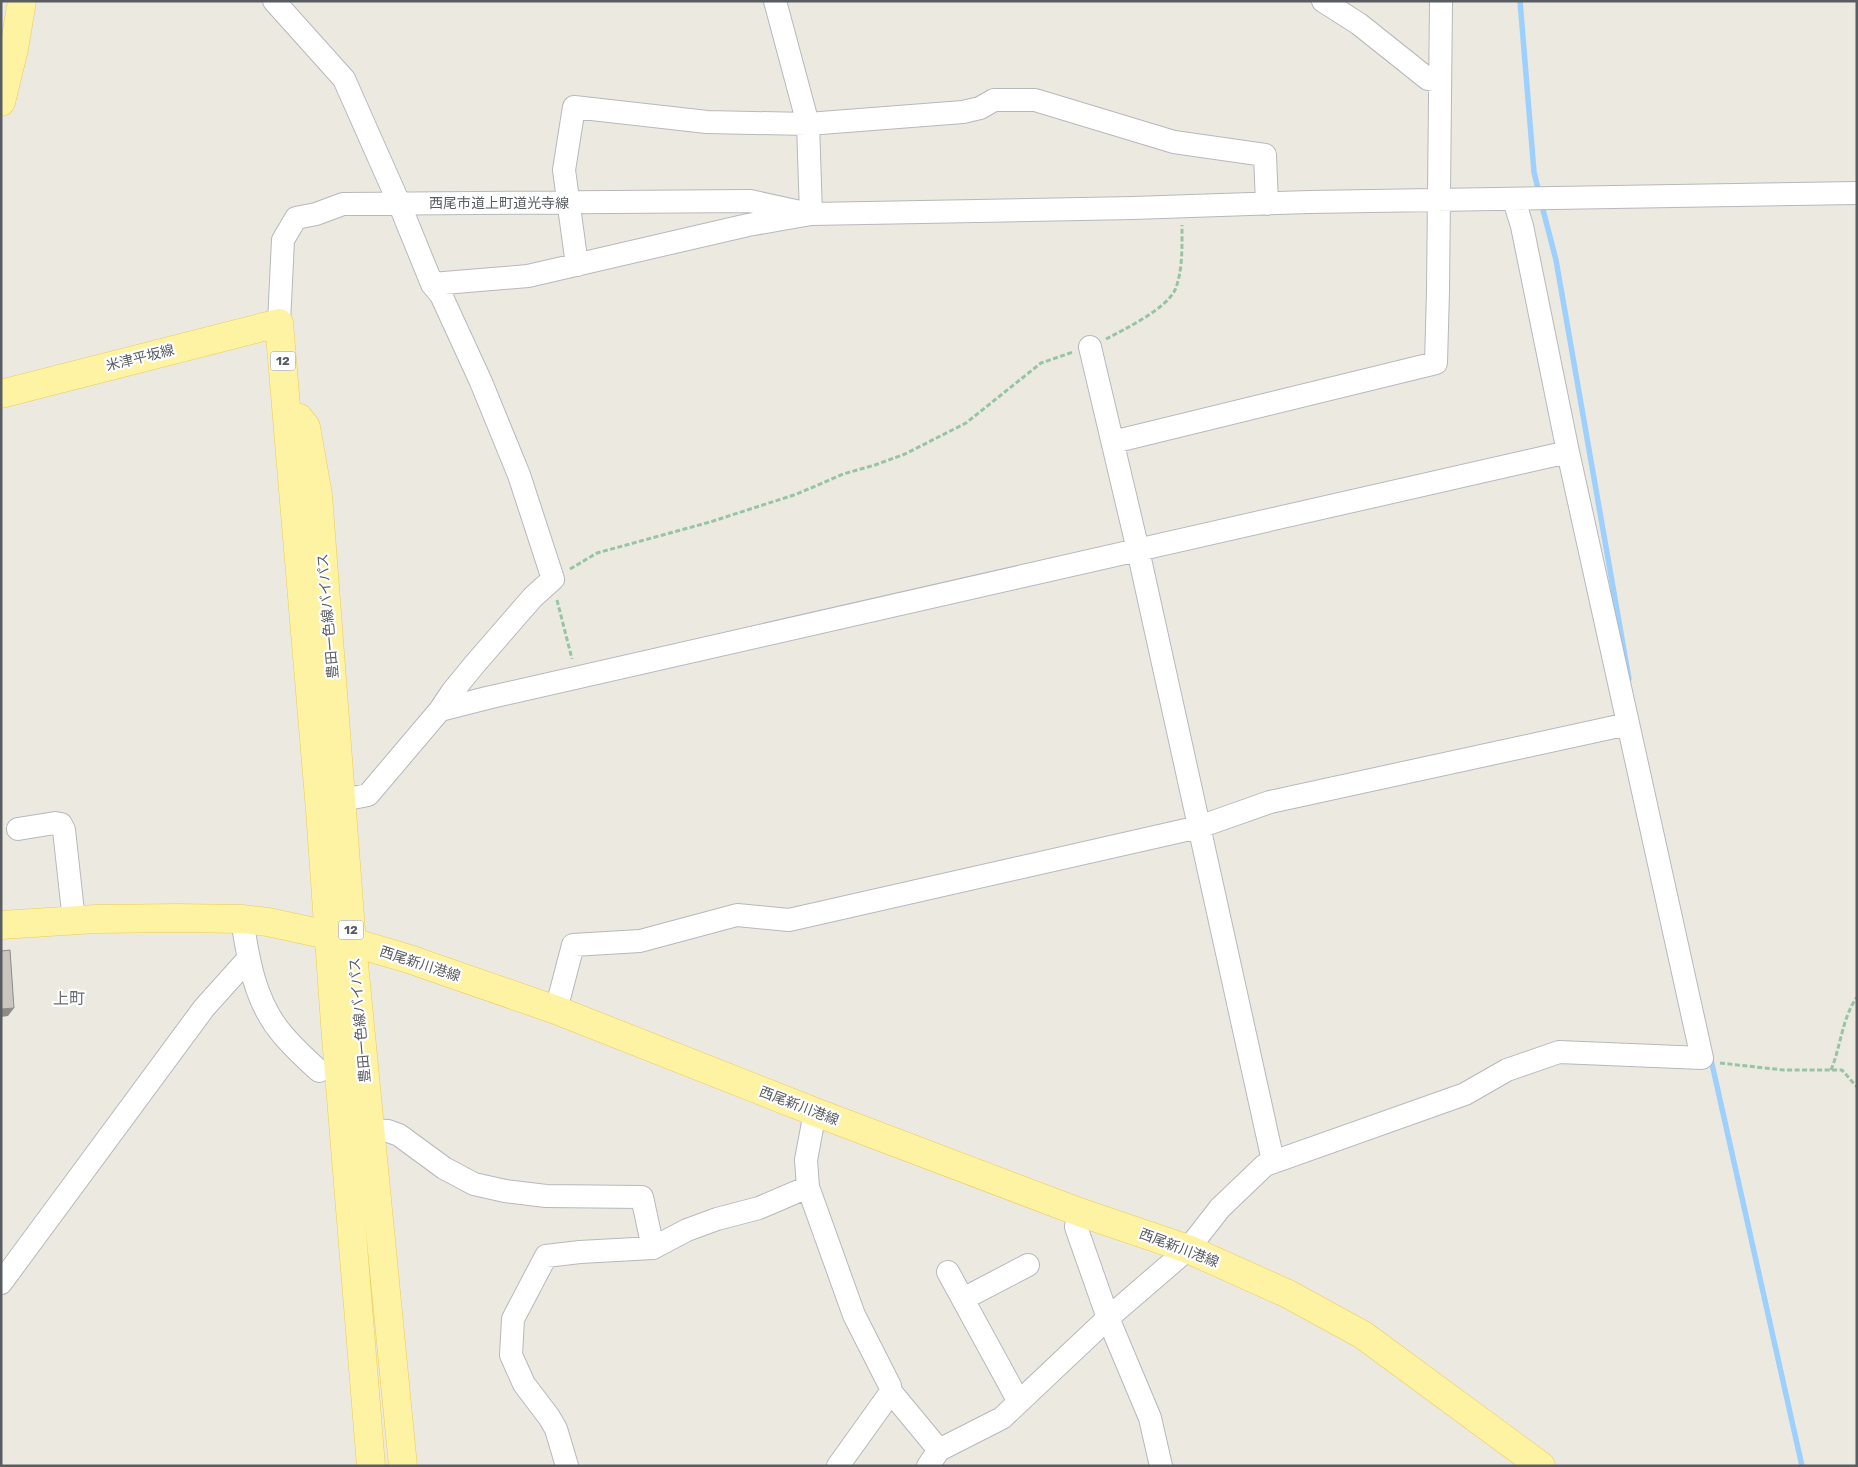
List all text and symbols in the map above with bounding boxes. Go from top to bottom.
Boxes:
street label: 西尾市道上町道光寺線 [429,195,569,212]
street label: 米津平坂線 [104,341,176,375]
road number: 12 [270,352,296,371]
street label: 豊田一色線バイパス [314,553,342,679]
road number: 12 [338,920,364,940]
street label: 西尾新川港線 [377,943,463,985]
street label: 豊田一色線バイパス [346,957,374,1083]
district label: 上町 [53,989,85,1008]
street label: 西尾新川港線 [757,1083,841,1129]
street label: 西尾新川港線 [1137,1225,1221,1271]

